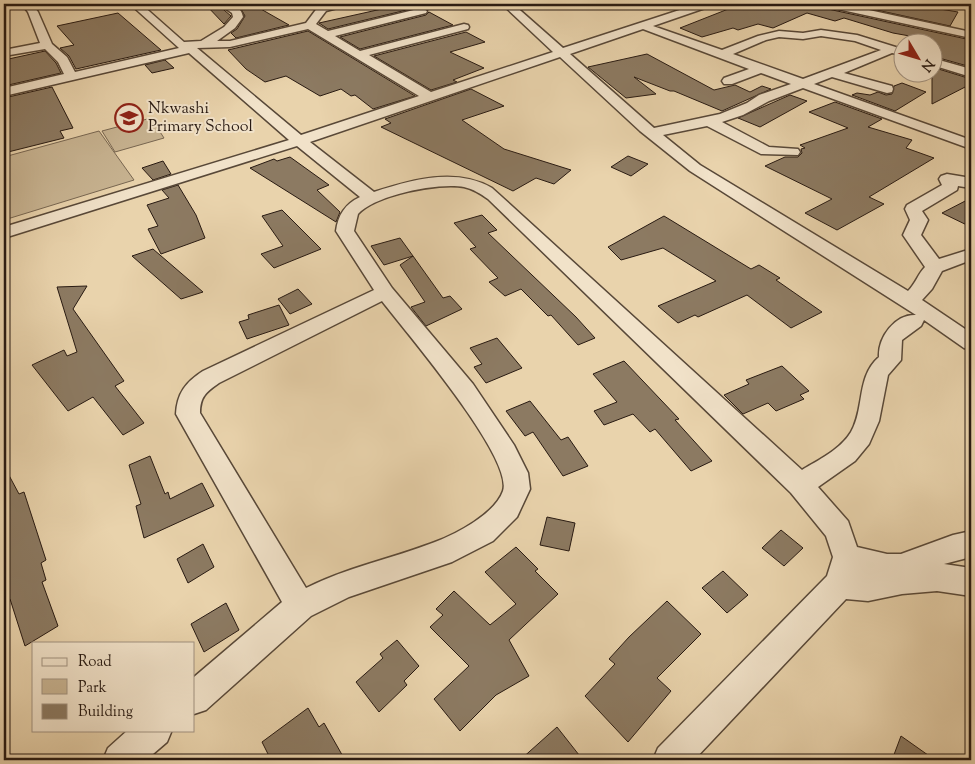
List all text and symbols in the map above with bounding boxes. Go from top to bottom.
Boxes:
north arrow [892,32,942,82]
text: N [915,54,938,75]
place label: Nkwashi Primary School [148,98,253,139]
school or university icon: Nkwashi Primary School [114,103,144,133]
legend [32,642,195,732]
text: Road [78,652,112,673]
text: Park [78,678,107,699]
text: Building [78,702,133,723]

